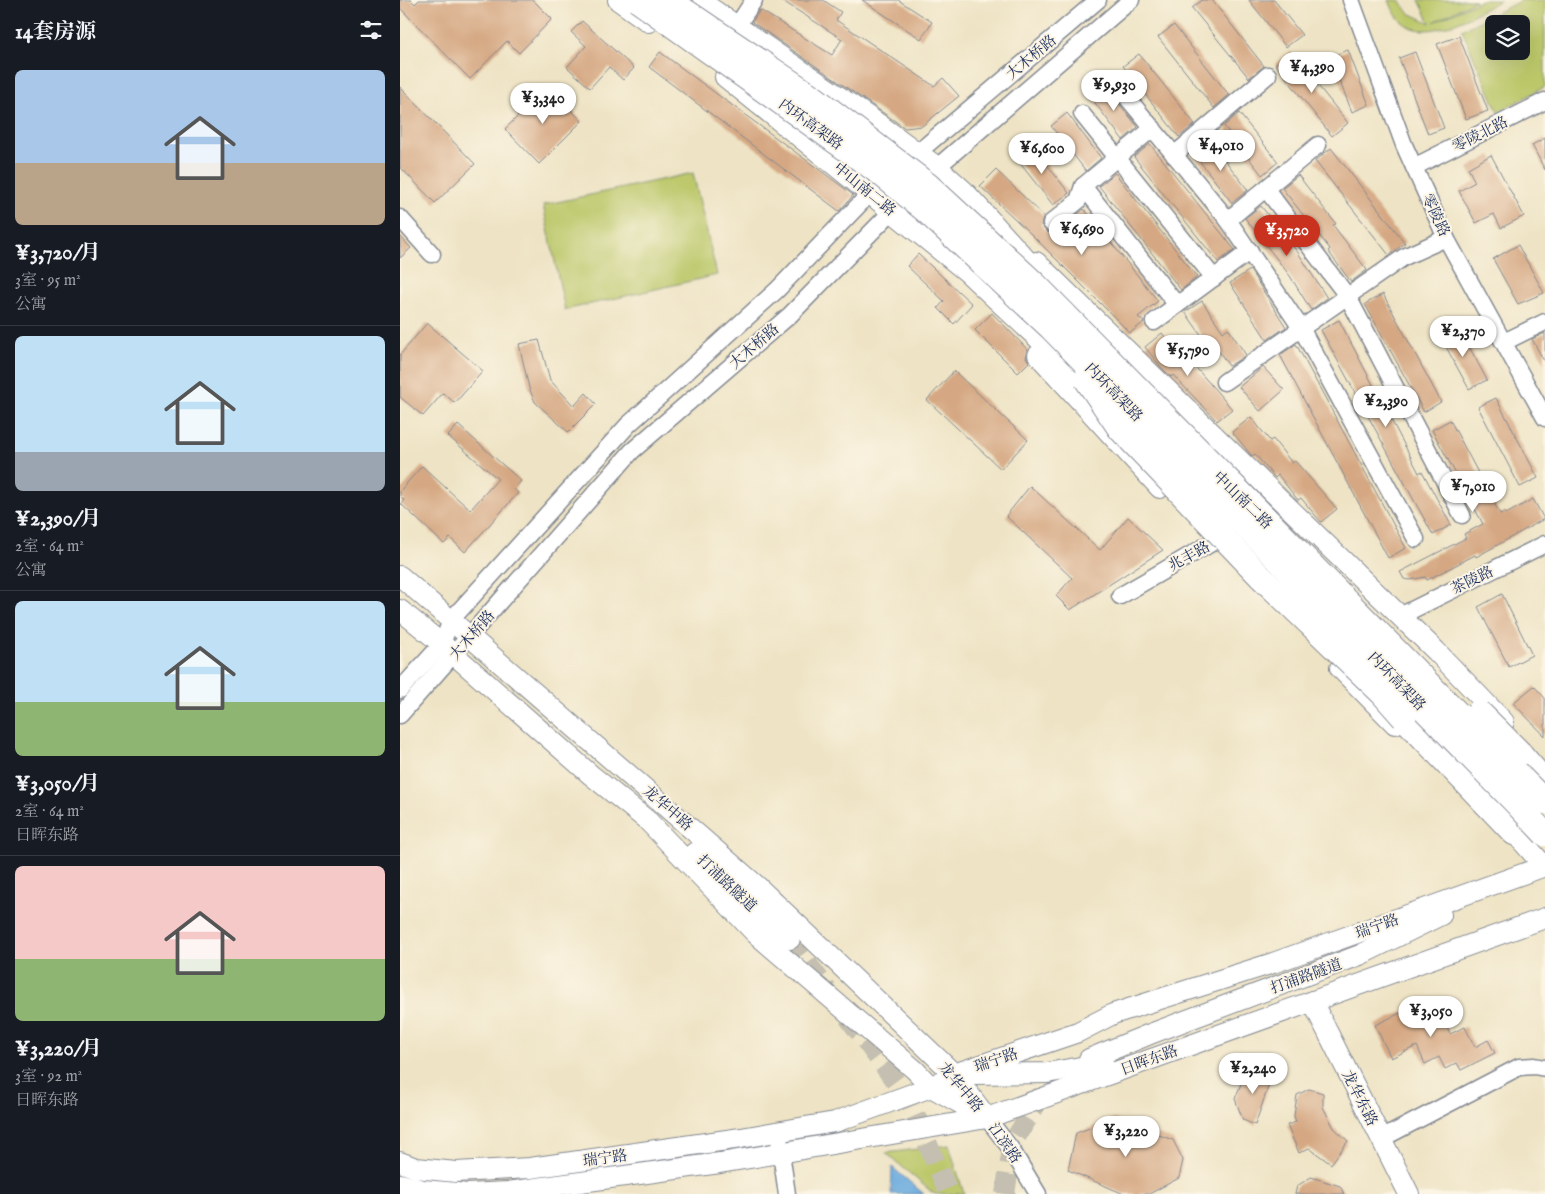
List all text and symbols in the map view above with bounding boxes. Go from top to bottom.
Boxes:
map controls [1485,15,1530,60]
button: layers [1485,15,1530,60]
icon: filters [357,16,385,44]
text: 14套房源 [15,19,96,46]
street label: 大木桥路 [1002,31,1060,84]
pin: ¥4,390 [1271,52,1353,94]
text: ¥4,390 [1289,58,1335,78]
pin: ¥9,930 [1073,70,1155,112]
text: ¥9,930 [1092,76,1136,96]
pin: ¥3,340 [502,82,584,125]
text: ¥3,340 [521,89,565,109]
street label: 内环高架路 [775,95,847,154]
icon: home [155,103,245,193]
street label: 零陵北路 [1449,112,1511,157]
pin: ¥4,010 [1180,130,1262,172]
pin: ¥6,600 [1001,132,1083,175]
text: ¥4,010 [1198,136,1244,156]
text: ¥6,600 [1019,139,1065,159]
street label: 中山南二路 [830,158,900,220]
street label: 零陵路 [1417,191,1454,240]
pin: ¥6,690 [1041,214,1123,256]
pin: ¥3,720 [1246,214,1328,257]
text: ¥6,690 [1060,220,1104,240]
text: ¥3,720 [1265,221,1309,241]
text: ¥3,720/月 [15,240,101,267]
text: 3室 · 95 m² [15,271,81,291]
text: 公寓 [15,295,47,315]
pin: ¥2,370 [1422,316,1504,358]
street label: 大木桥路 [725,320,783,373]
text: ¥2,370 [1441,322,1485,342]
pin: ¥5,790 [1147,334,1229,377]
text: ¥5,790 [1166,341,1210,361]
street label: 内环高架路 [1081,359,1147,426]
icon: home [155,368,245,458]
pin: ¥2,390 [1345,386,1427,428]
text: ¥2,390 [1364,392,1408,412]
street label: 中山南二路 [1209,467,1276,533]
pin: ¥7,010 [1432,470,1514,513]
text: ¥7,010 [1451,477,1495,497]
text: ¥2,390/月 [15,506,101,533]
text: 2室 · 64 m² [15,537,84,557]
street label: 兆丰路 [1165,537,1214,576]
text: 公寓 [15,561,47,581]
street label: 茶陵路 [1448,562,1497,599]
street label: 大木桥路 [446,606,499,664]
icon: home [155,633,245,723]
street label: 内环高架路 [1364,648,1430,715]
text: ¥3,050/月 [15,771,100,798]
street label: 龙华中路 [639,782,697,835]
text: 2室 · 64 m² [15,802,84,822]
text: 日晖东路 [15,826,79,846]
street label: 打浦路隧道 [693,851,761,916]
icon: home [155,898,245,988]
street label: 瑞宁路 [1353,910,1402,943]
street label: 打浦路隧道 [1268,955,1345,998]
pin: ¥3,050 [1390,996,1472,1038]
text: ¥3,050 [1409,1002,1453,1022]
text: ¥3,220/月 [15,1036,102,1063]
street label: 日晖东路 [1118,1041,1181,1080]
street label: 瑞宁路 [972,1044,1021,1077]
pin: ¥2,240 [1212,1052,1294,1095]
street label: 龙华中路 [934,1058,987,1116]
text: ¥2,240 [1230,1059,1276,1079]
text: 3室 · 92 m² [15,1067,82,1087]
street label: 龙华东路 [1337,1067,1382,1129]
text: 日晖东路 [15,1091,79,1111]
pin: ¥3,220 [1085,1116,1167,1158]
street label: 江滨路 [984,1119,1025,1167]
text: ¥3,220 [1104,1122,1148,1142]
street label: 瑞宁路 [581,1146,629,1171]

